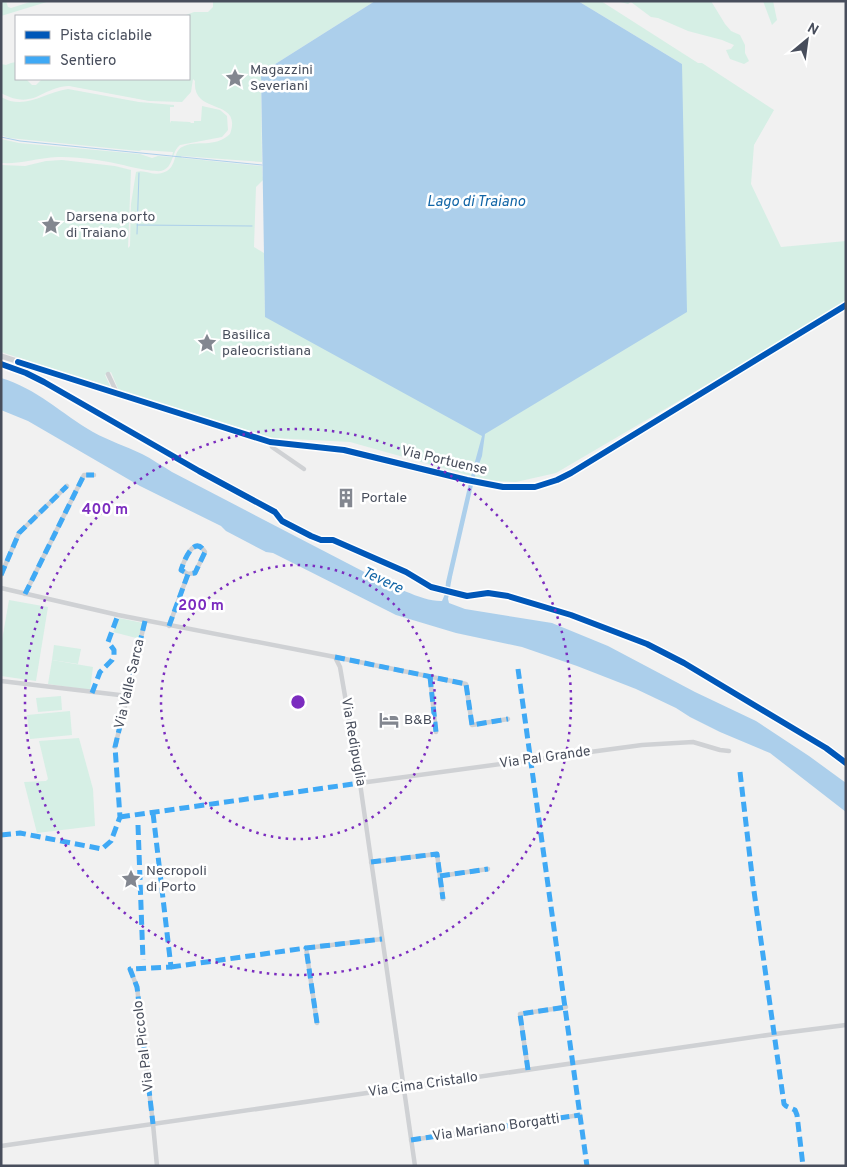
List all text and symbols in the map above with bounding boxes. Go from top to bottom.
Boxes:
legend [15,15,190,80]
north arrow [782,15,832,65]
text: N [804,20,821,40]
text: Pista ciclabile [60,27,152,46]
text: Sentiero [60,52,116,71]
place label: Magazzini Severiani [250,62,313,95]
place icon: Magazzini Severiani [224,67,246,89]
water label: Lago di Traiano [427,193,525,212]
place label: Darsena porto di Traiano [66,209,156,242]
place icon: Darsena porto di Traiano [40,214,62,236]
place label: Basilica paleocristiana [222,327,311,360]
place icon: Basilica paleocristiana [196,332,218,354]
street label: Via Portuense [399,443,489,479]
building icon: Portale [335,487,357,509]
place label: Portale [361,490,407,507]
text: 400 m [82,501,128,520]
water label: Tevere [359,563,406,599]
text: 200 m [178,597,224,616]
street label: Via Valle Sarca [111,637,149,731]
centre of rings [289,693,307,711]
street label: Via Redipuglia [337,696,369,788]
hotel icon: B&B [378,709,400,731]
place label: B&B [404,712,432,729]
street label: Via Pal Grande [498,743,592,773]
place label: Necropoli di Porto [146,863,207,896]
place icon: Necropoli di Porto [120,868,142,890]
street label: Via Pal Piccolo [130,999,158,1093]
street label: Via Cima Cristallo [367,1069,479,1101]
street label: Via Mariano Borgatti [431,1111,561,1145]

